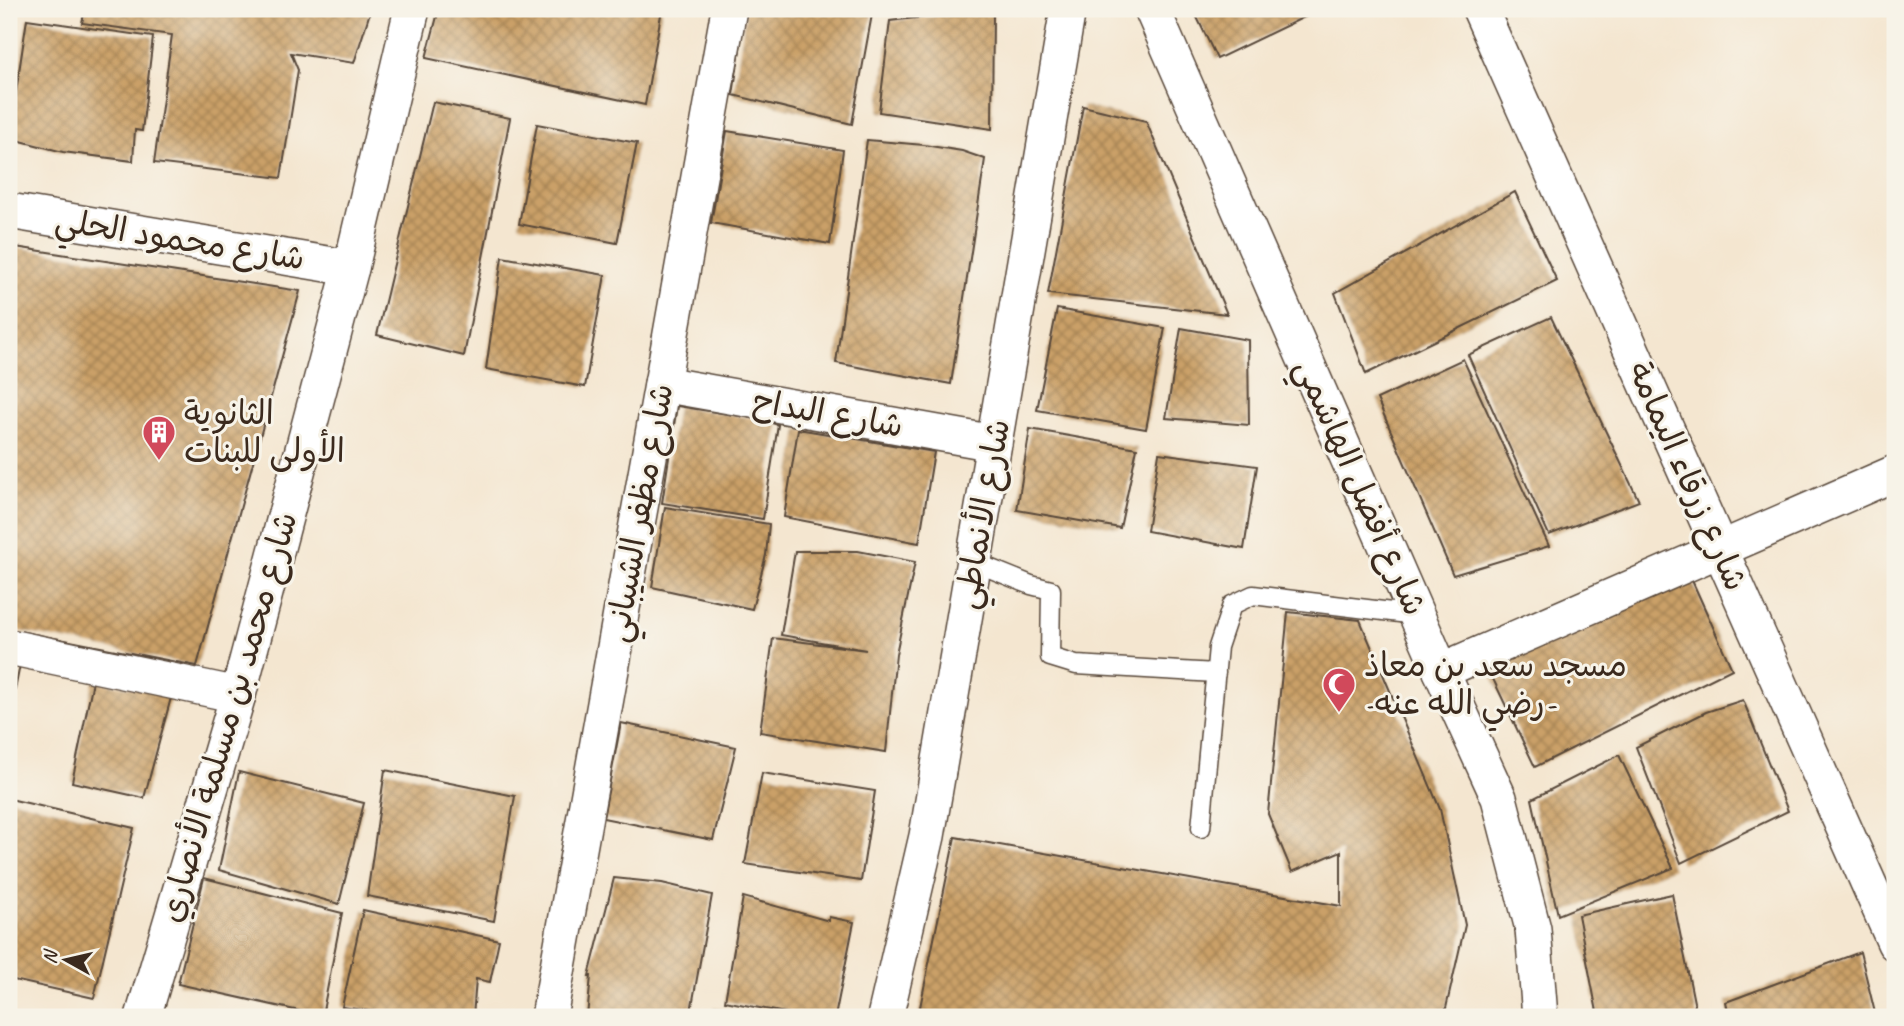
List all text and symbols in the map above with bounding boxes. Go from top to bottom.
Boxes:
street label: شارع محمود الحلي [51,199,308,287]
street label: شارع أفضل الهاشمي [1278,352,1436,625]
street label: شارع زرقاء اليمامة [1617,355,1757,598]
street label: شارع البداح [749,379,906,449]
street label: شارع مظفر الشيباني [596,380,690,647]
place label: الثانوية الأولى للبنات [184,392,345,472]
building icon: الثانوية الأولى للبنات [140,413,178,462]
street label: شارع الأنماطي [944,416,1027,614]
street label: شارع محمد بن مسلمة الأنصاري [148,507,309,928]
place label: مسجد سعد بن معاذ -رضي الله عنه- [1364,644,1627,732]
mosque icon: مسجد سعد بن معاذ -رضي الله عنه- [1320,665,1358,714]
north arrow [32,925,102,995]
text: N [37,947,63,965]

